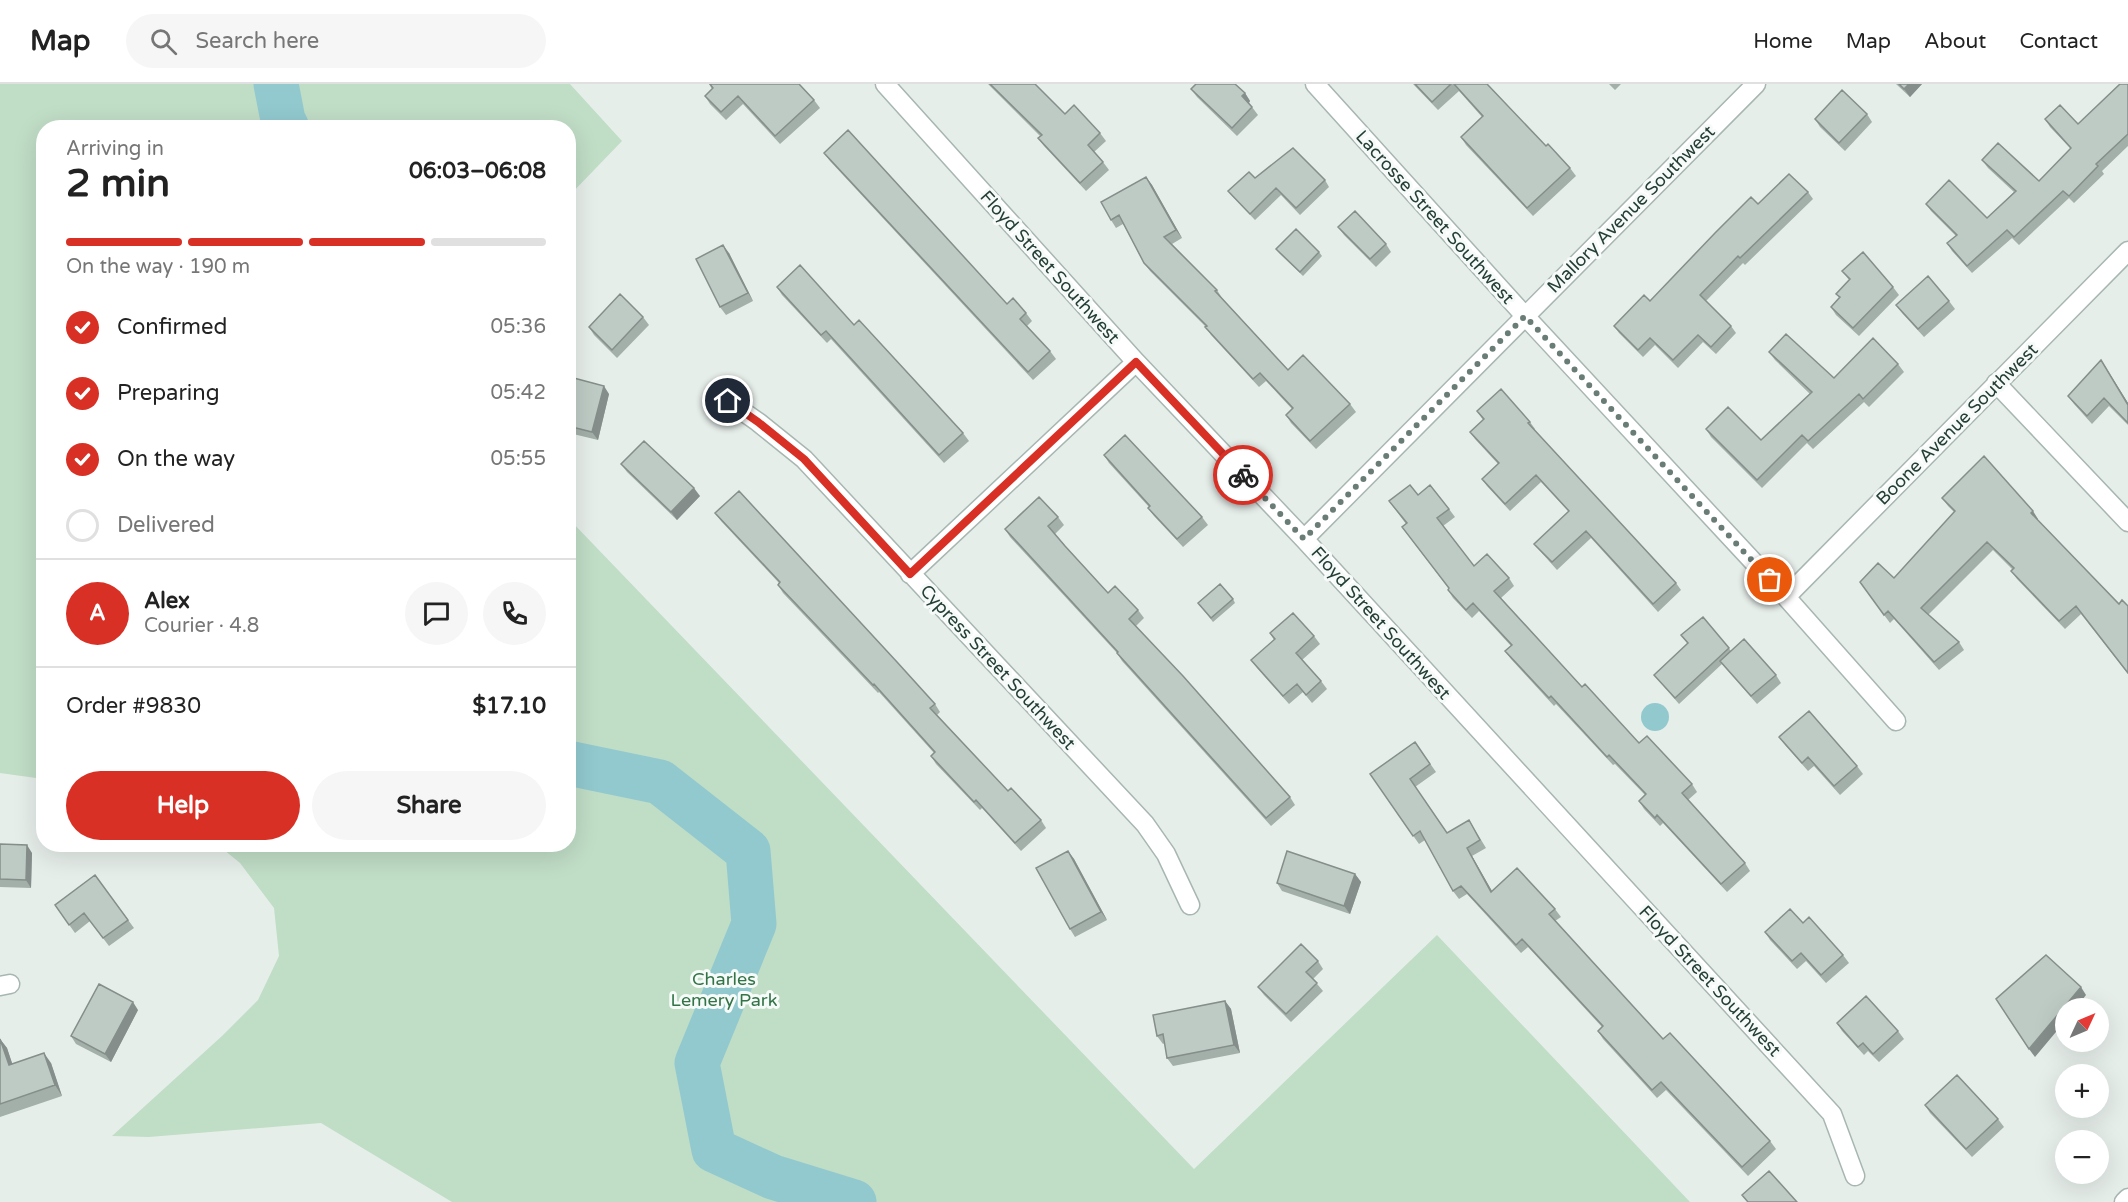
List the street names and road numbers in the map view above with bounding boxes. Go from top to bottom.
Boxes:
street label: Mallory Avenue Southwest [1543,120,1720,297]
street label: Lacrosse Street Southwest [1351,126,1519,309]
street label: Floyd Street Southwest [975,186,1125,348]
street label: Boone Avenue Southwest [1872,338,2043,509]
street label: Floyd Street Southwest [1306,542,1456,704]
street label: Cypress Street Southwest [916,580,1080,754]
street label: Floyd Street Southwest [1634,901,1786,1061]

